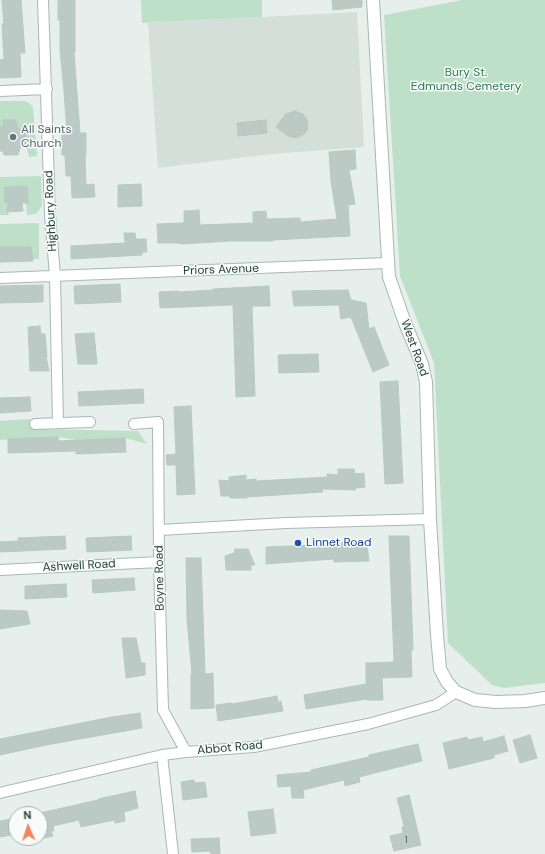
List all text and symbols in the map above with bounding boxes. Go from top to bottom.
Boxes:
park label: Bury St. Edmunds Cemetery [411,66,521,94]
place label: All Saints Church [21,123,71,151]
marker: All Saints Church [8,132,18,142]
street label: Highbury Road [42,170,60,252]
street label: Priors Avenue [183,261,259,279]
street label: West Road [397,318,431,378]
place label: Linnet Road [306,536,371,550]
marker: Linnet Road [293,538,303,548]
street label: Boyne Road [152,545,168,611]
street label: Ashwell Road [42,557,116,575]
street label: Abbot Road [197,738,263,758]
north arrow [8,806,48,846]
text: N [23,808,32,822]
house number: 1 [404,834,408,846]

